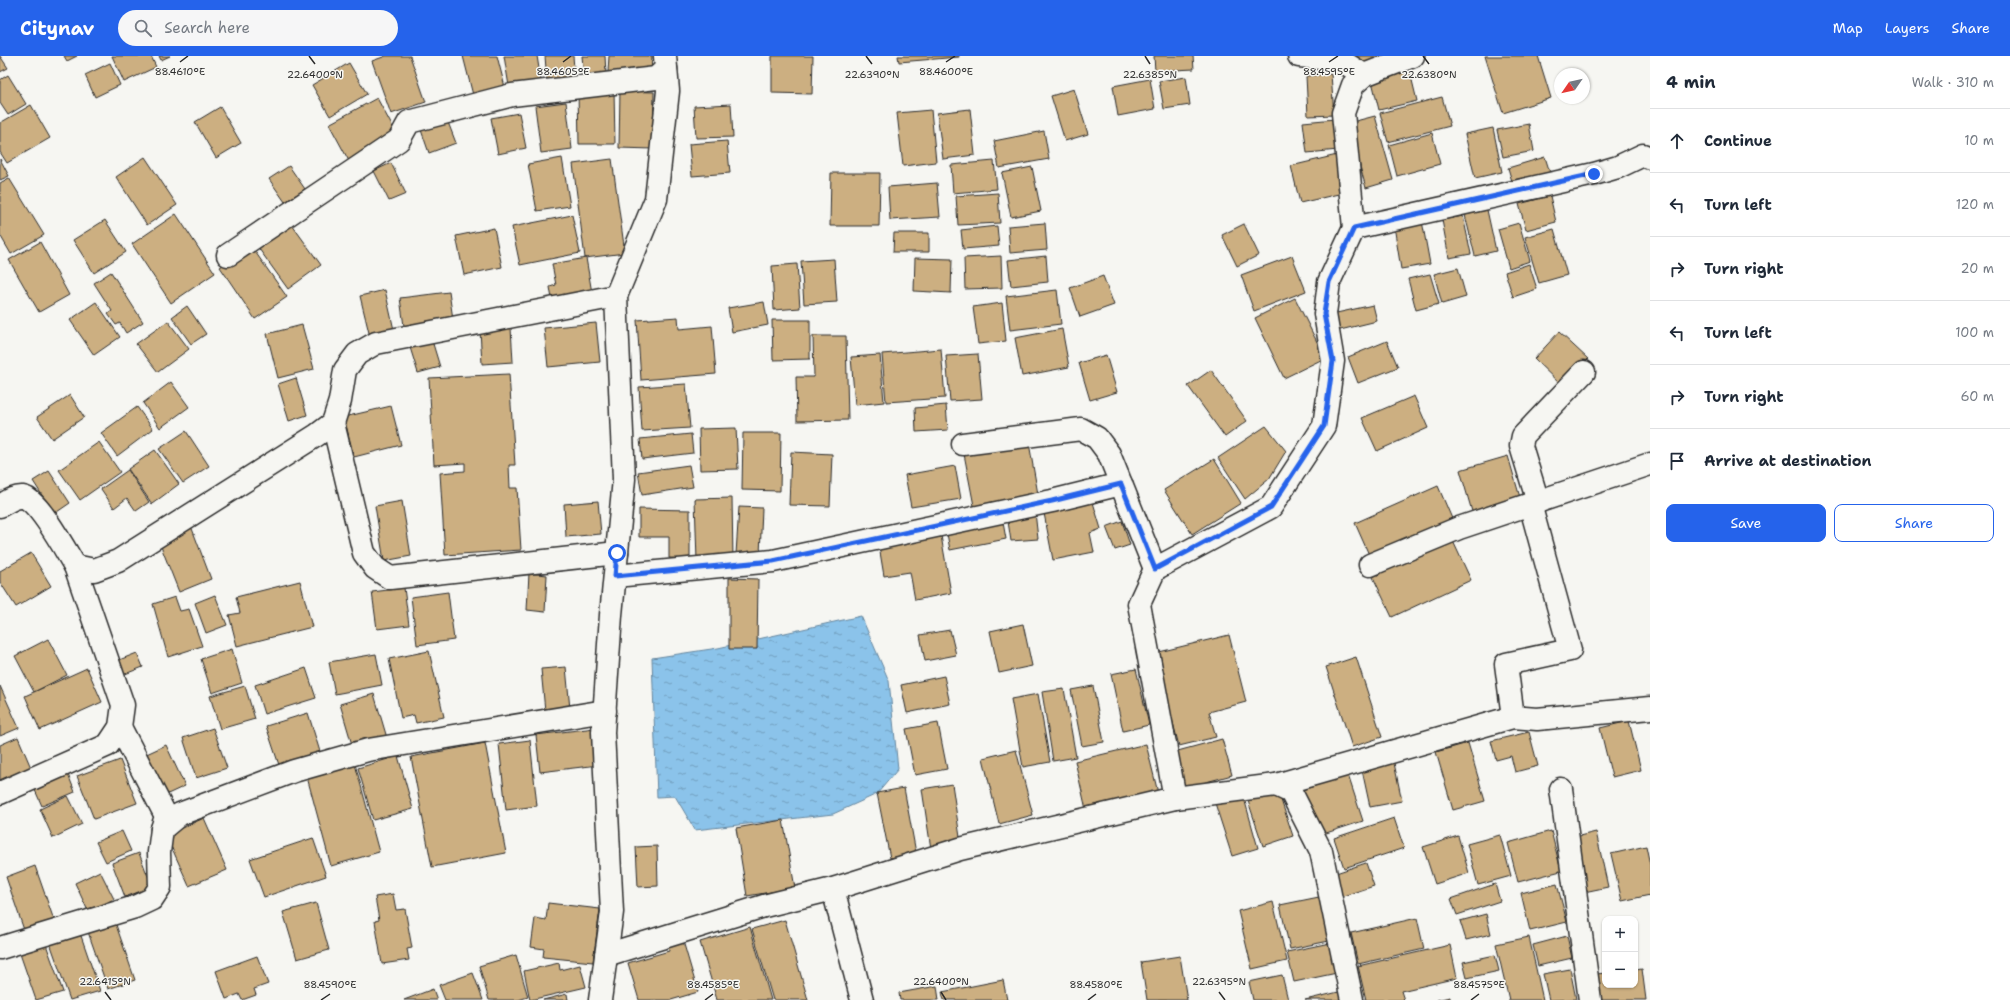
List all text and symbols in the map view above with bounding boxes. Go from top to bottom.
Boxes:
search box [118,10,398,46]
text: Citynav [20,16,94,41]
icon: search [132,17,154,39]
text: Search here [164,18,250,38]
text: Map [1833,19,1863,37]
text: Layers [1885,19,1929,37]
text: Share [1951,19,1990,37]
text: 88.4610°E [155,65,205,78]
text: 88.4605°E [536,65,590,78]
text: 88.4600°E [919,65,973,78]
text: 88.4595°E [1303,65,1355,78]
text: 22.6400°N [287,68,343,81]
text: 22.6390°N [844,68,900,81]
text: 22.6385°N [1123,68,1177,81]
text: 22.6380°N [1401,68,1457,81]
north arrow [1554,68,1590,104]
text: 4 min [1666,71,1716,93]
text: Walk · 310 m [1912,74,1994,91]
icon: ahead [1666,130,1688,152]
text: Continue [1704,131,1772,151]
text: 10 m [1964,132,1994,149]
route end [1585,165,1603,183]
icon: left [1666,194,1688,216]
text: Turn left [1704,195,1772,215]
text: 120 m [1956,196,1994,213]
icon: right [1666,258,1688,280]
text: Turn right [1704,259,1784,279]
text: 20 m [1961,260,1994,277]
icon: left [1666,322,1688,344]
text: Turn left [1704,323,1772,343]
text: 100 m [1955,324,1994,341]
icon: right [1666,386,1688,408]
text: Turn right [1704,387,1784,407]
text: 60 m [1961,388,1994,405]
icon: arrive [1666,450,1688,472]
text: Arrive at destination [1704,451,1872,471]
button: Save [1666,504,1826,542]
button: Share [1834,504,1994,542]
route start [608,544,626,562]
map controls [1602,916,1638,988]
button: + [1602,916,1638,952]
button: − [1602,952,1638,988]
text: 22.6415°N [79,975,131,988]
text: 22.6400°N [913,975,969,988]
text: 22.6395°N [1192,975,1246,988]
text: 88.4590°E [304,978,356,991]
text: 88.4585°E [687,978,739,991]
text: 88.4580°E [1069,978,1123,991]
text: 88.4575°E [1453,978,1505,991]

